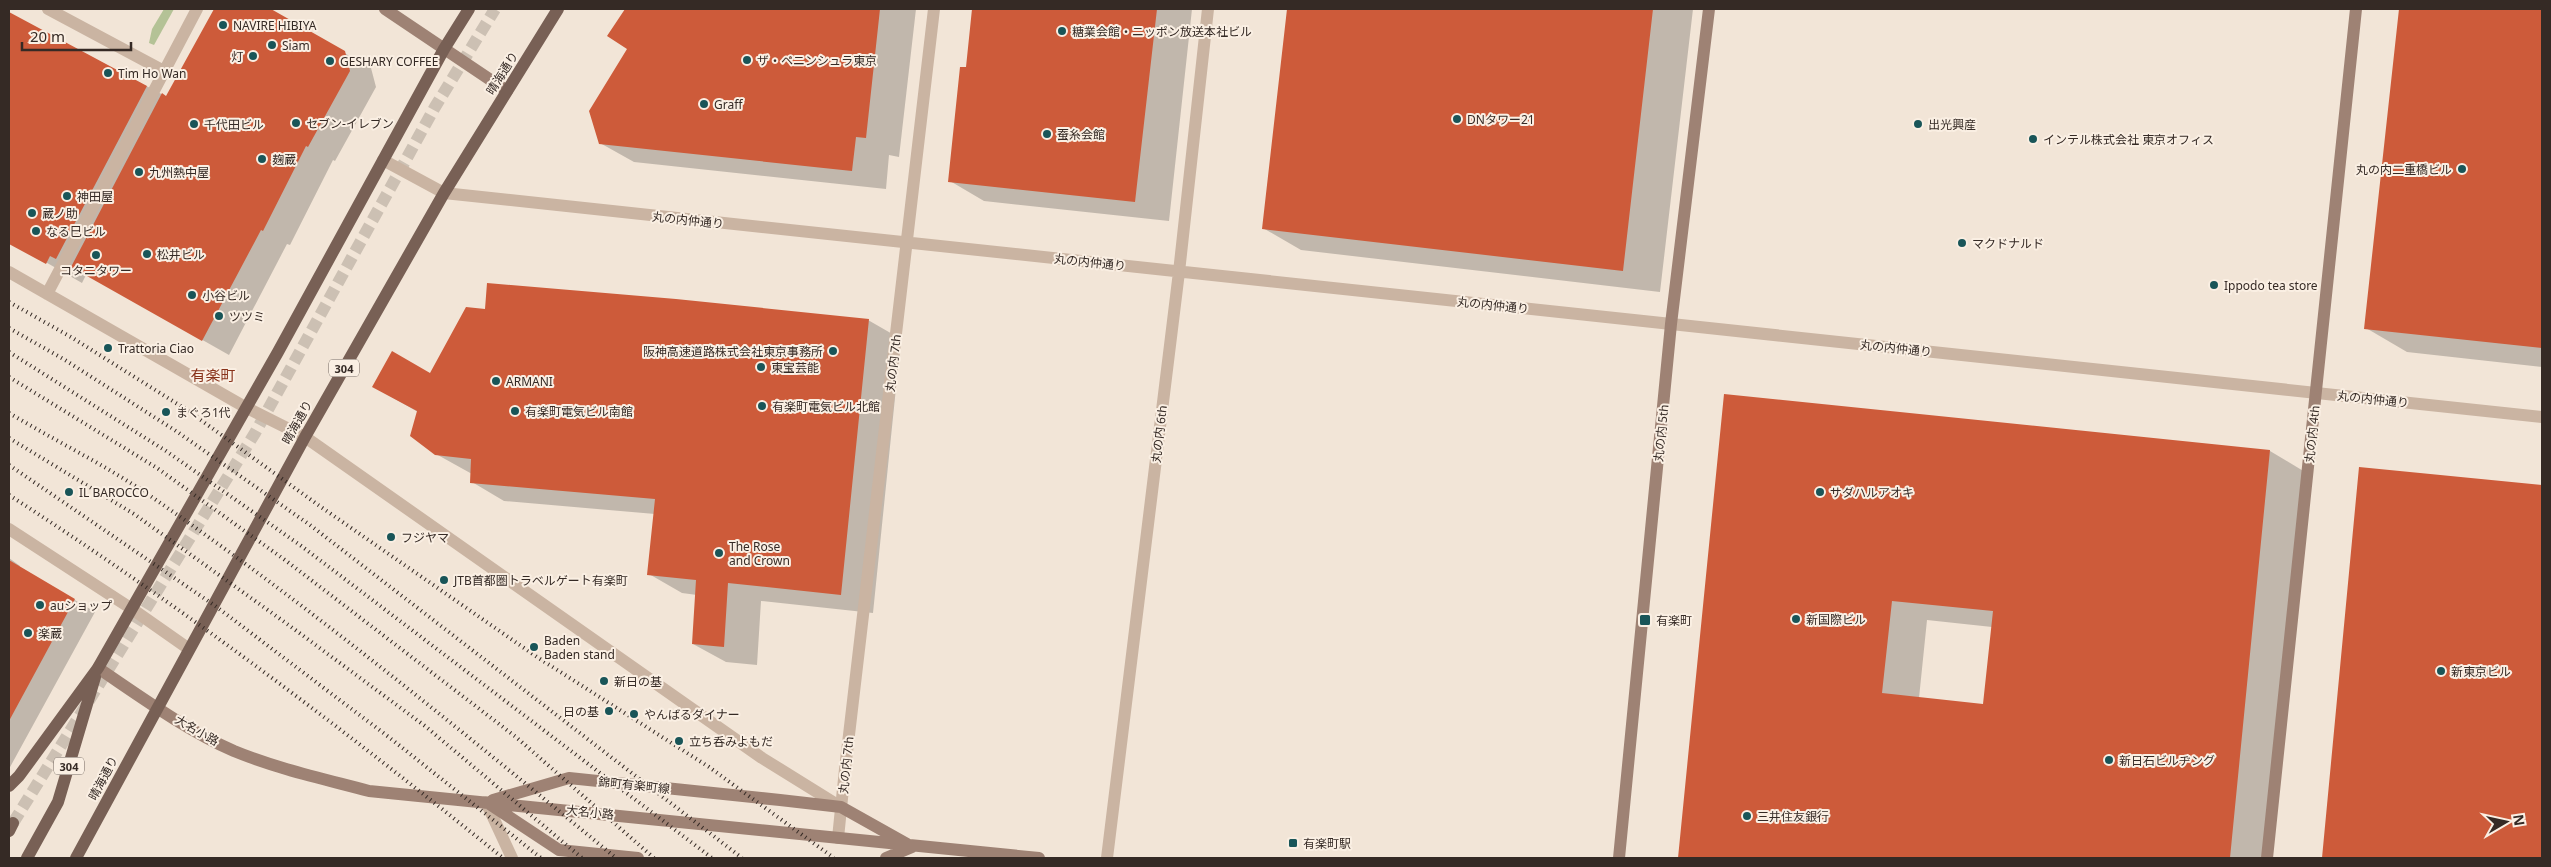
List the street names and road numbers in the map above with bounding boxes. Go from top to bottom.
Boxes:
street label: 晴海通り [482,48,522,98]
street label: 丸の内仲通り [651,208,725,232]
street label: 丸の内仲通り [1053,250,1127,274]
street label: 丸の内仲通り [1456,293,1530,317]
street label: 丸の内 7th [881,333,905,393]
street label: 丸の内仲通り [1859,336,1933,360]
road number: 304 [329,359,359,376]
street label: 丸の内仲通り [2336,387,2410,411]
street label: 晴海通り [278,397,316,447]
street label: 丸の内 5th [1650,403,1672,463]
street label: 丸の内 6th [1147,404,1171,464]
street label: 丸の内 4th [2301,404,2323,464]
street label: 大名小路 [172,711,222,749]
street label: 丸の内 7th [835,735,857,795]
street label: 晴海通り [84,753,122,803]
road number: 304 [54,758,84,774]
street label: 錦町有楽町線 [597,773,671,797]
street label: 大名小路 [565,801,615,823]

